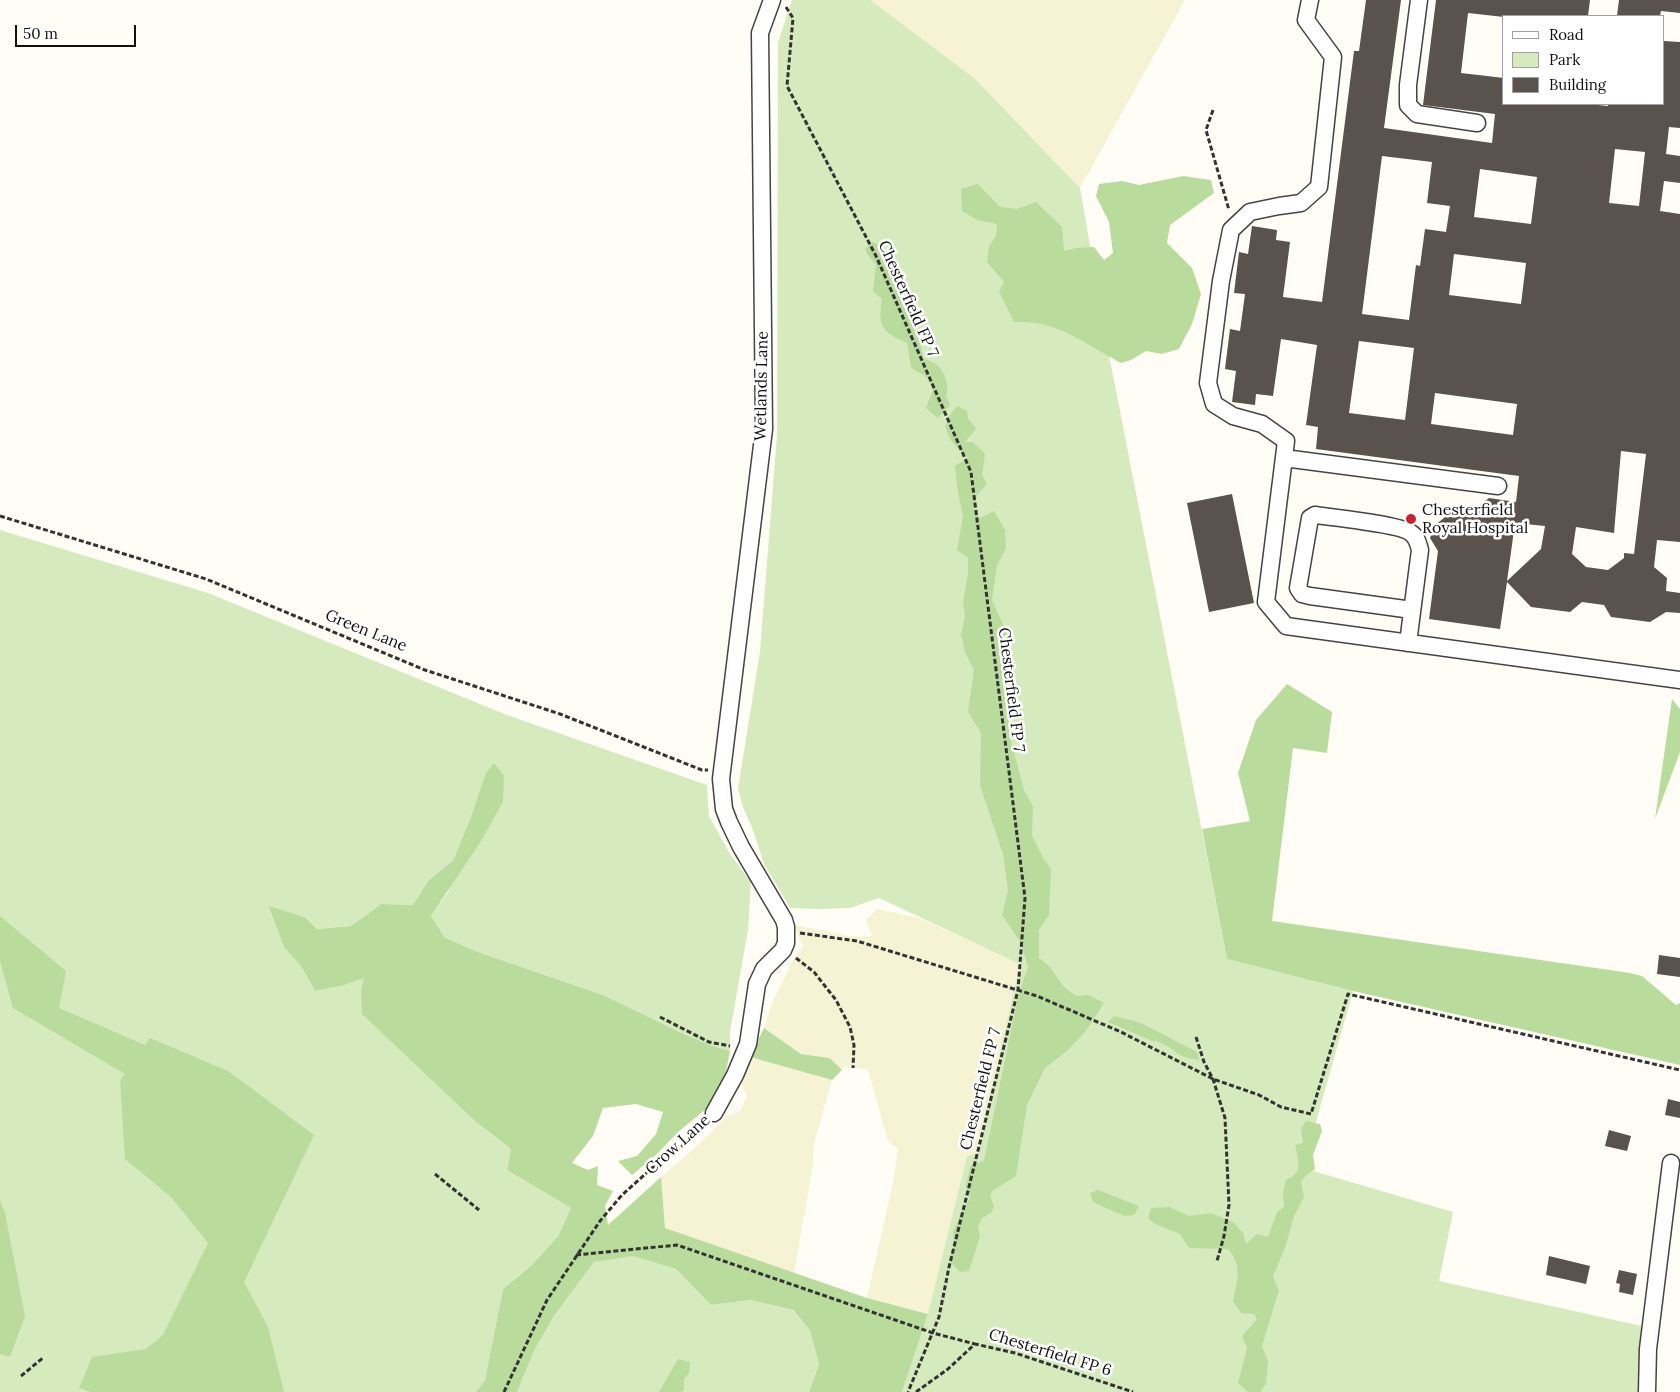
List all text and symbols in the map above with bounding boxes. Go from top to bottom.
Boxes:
scale bar [18,15,139,47]
legend [1502,15,1665,105]
text: 50 m [23,24,58,43]
text: Road [1549,25,1584,44]
text: Park [1549,50,1580,69]
text: Building [1549,75,1606,94]
street label: Chesterfield FP 7 [874,238,942,360]
street label: Wetlands Lane [751,331,773,441]
place label: Chesterfield Royal Hospital [1422,500,1528,538]
marker: Chesterfield Royal Hospital [1404,512,1418,526]
street label: Green Lane [322,606,410,656]
street label: Chesterfield FP 7 [994,627,1028,753]
street label: Chesterfield FP 7 [957,1026,1005,1152]
street label: Crow Lane [642,1111,714,1179]
street label: Chesterfield FP 6 [986,1325,1114,1381]

